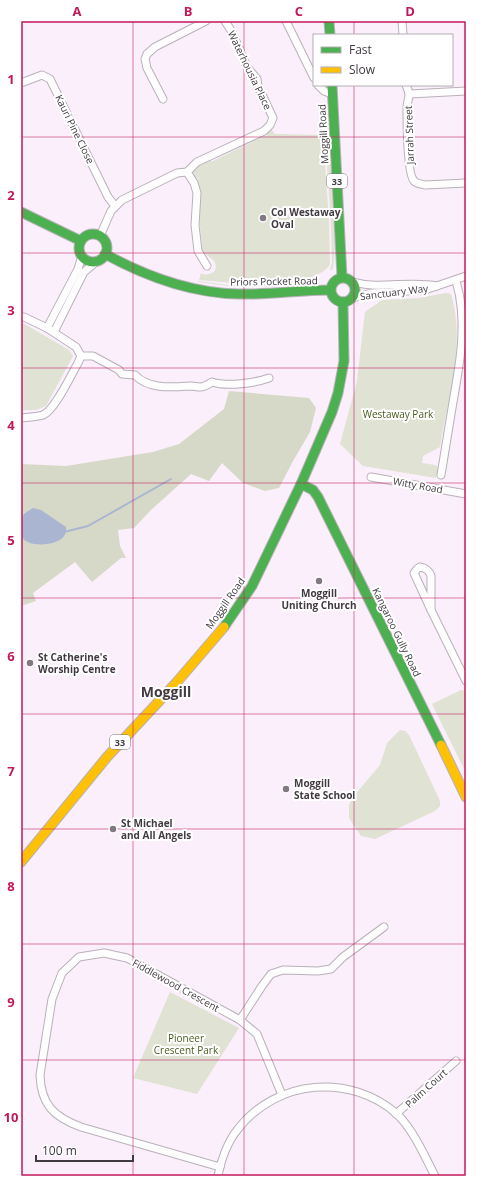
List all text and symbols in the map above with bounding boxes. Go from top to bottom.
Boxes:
text: A [73,2,82,20]
text: B [184,2,193,20]
text: C [295,2,303,20]
text: D [405,2,415,20]
street label: Waterhousia Place [225,28,275,112]
legend [313,34,453,86]
text: Fast [349,41,372,58]
text: Slow [349,61,376,78]
text: 1 [7,70,15,88]
street label: Kauri Pine Close [52,92,98,166]
street label: Moggill Road [314,104,332,164]
street label: Jarrah Street [401,105,417,166]
road number: 33 [327,174,347,188]
text: 2 [7,186,15,204]
place label: Col Westaway Oval [271,205,341,231]
marker: Col Westaway Oval [258,213,268,223]
street label: Priors Pocket Road [230,273,318,289]
street label: Sanctuary Way [359,281,430,303]
text: 3 [7,301,15,319]
park label: Westaway Park [363,407,434,421]
text: 4 [7,416,15,434]
street label: Witty Road [392,474,444,496]
text: 5 [7,531,15,549]
street label: Moggill Road [202,574,248,632]
marker: Moggill Uniting Church [314,576,324,586]
street label: Kangaroo Gully Road [369,585,425,679]
place label: Moggill Uniting Church [281,586,357,612]
text: 6 [7,647,15,665]
place label: St Catherine's Worship Centre [38,650,116,676]
marker: St Catherine's Worship Centre [25,658,35,668]
district label: Moggill [141,682,191,701]
road number: 33 [110,735,130,749]
text: 7 [7,762,15,780]
place label: Moggill State School [294,776,355,802]
marker: Moggill State School [281,784,291,794]
place label: St Michael and All Angels [121,816,191,842]
marker: St Michael and All Angels [108,824,118,834]
text: 8 [7,877,15,895]
street label: Fiddlewood Crescent [130,955,222,1015]
text: 9 [7,993,15,1011]
park label: Pioneer Crescent Park [154,1031,219,1057]
street label: Palm Court [402,1065,450,1111]
text: 10 [4,1108,18,1126]
scale bar [36,1137,133,1163]
text: 100 m [42,1142,77,1159]

